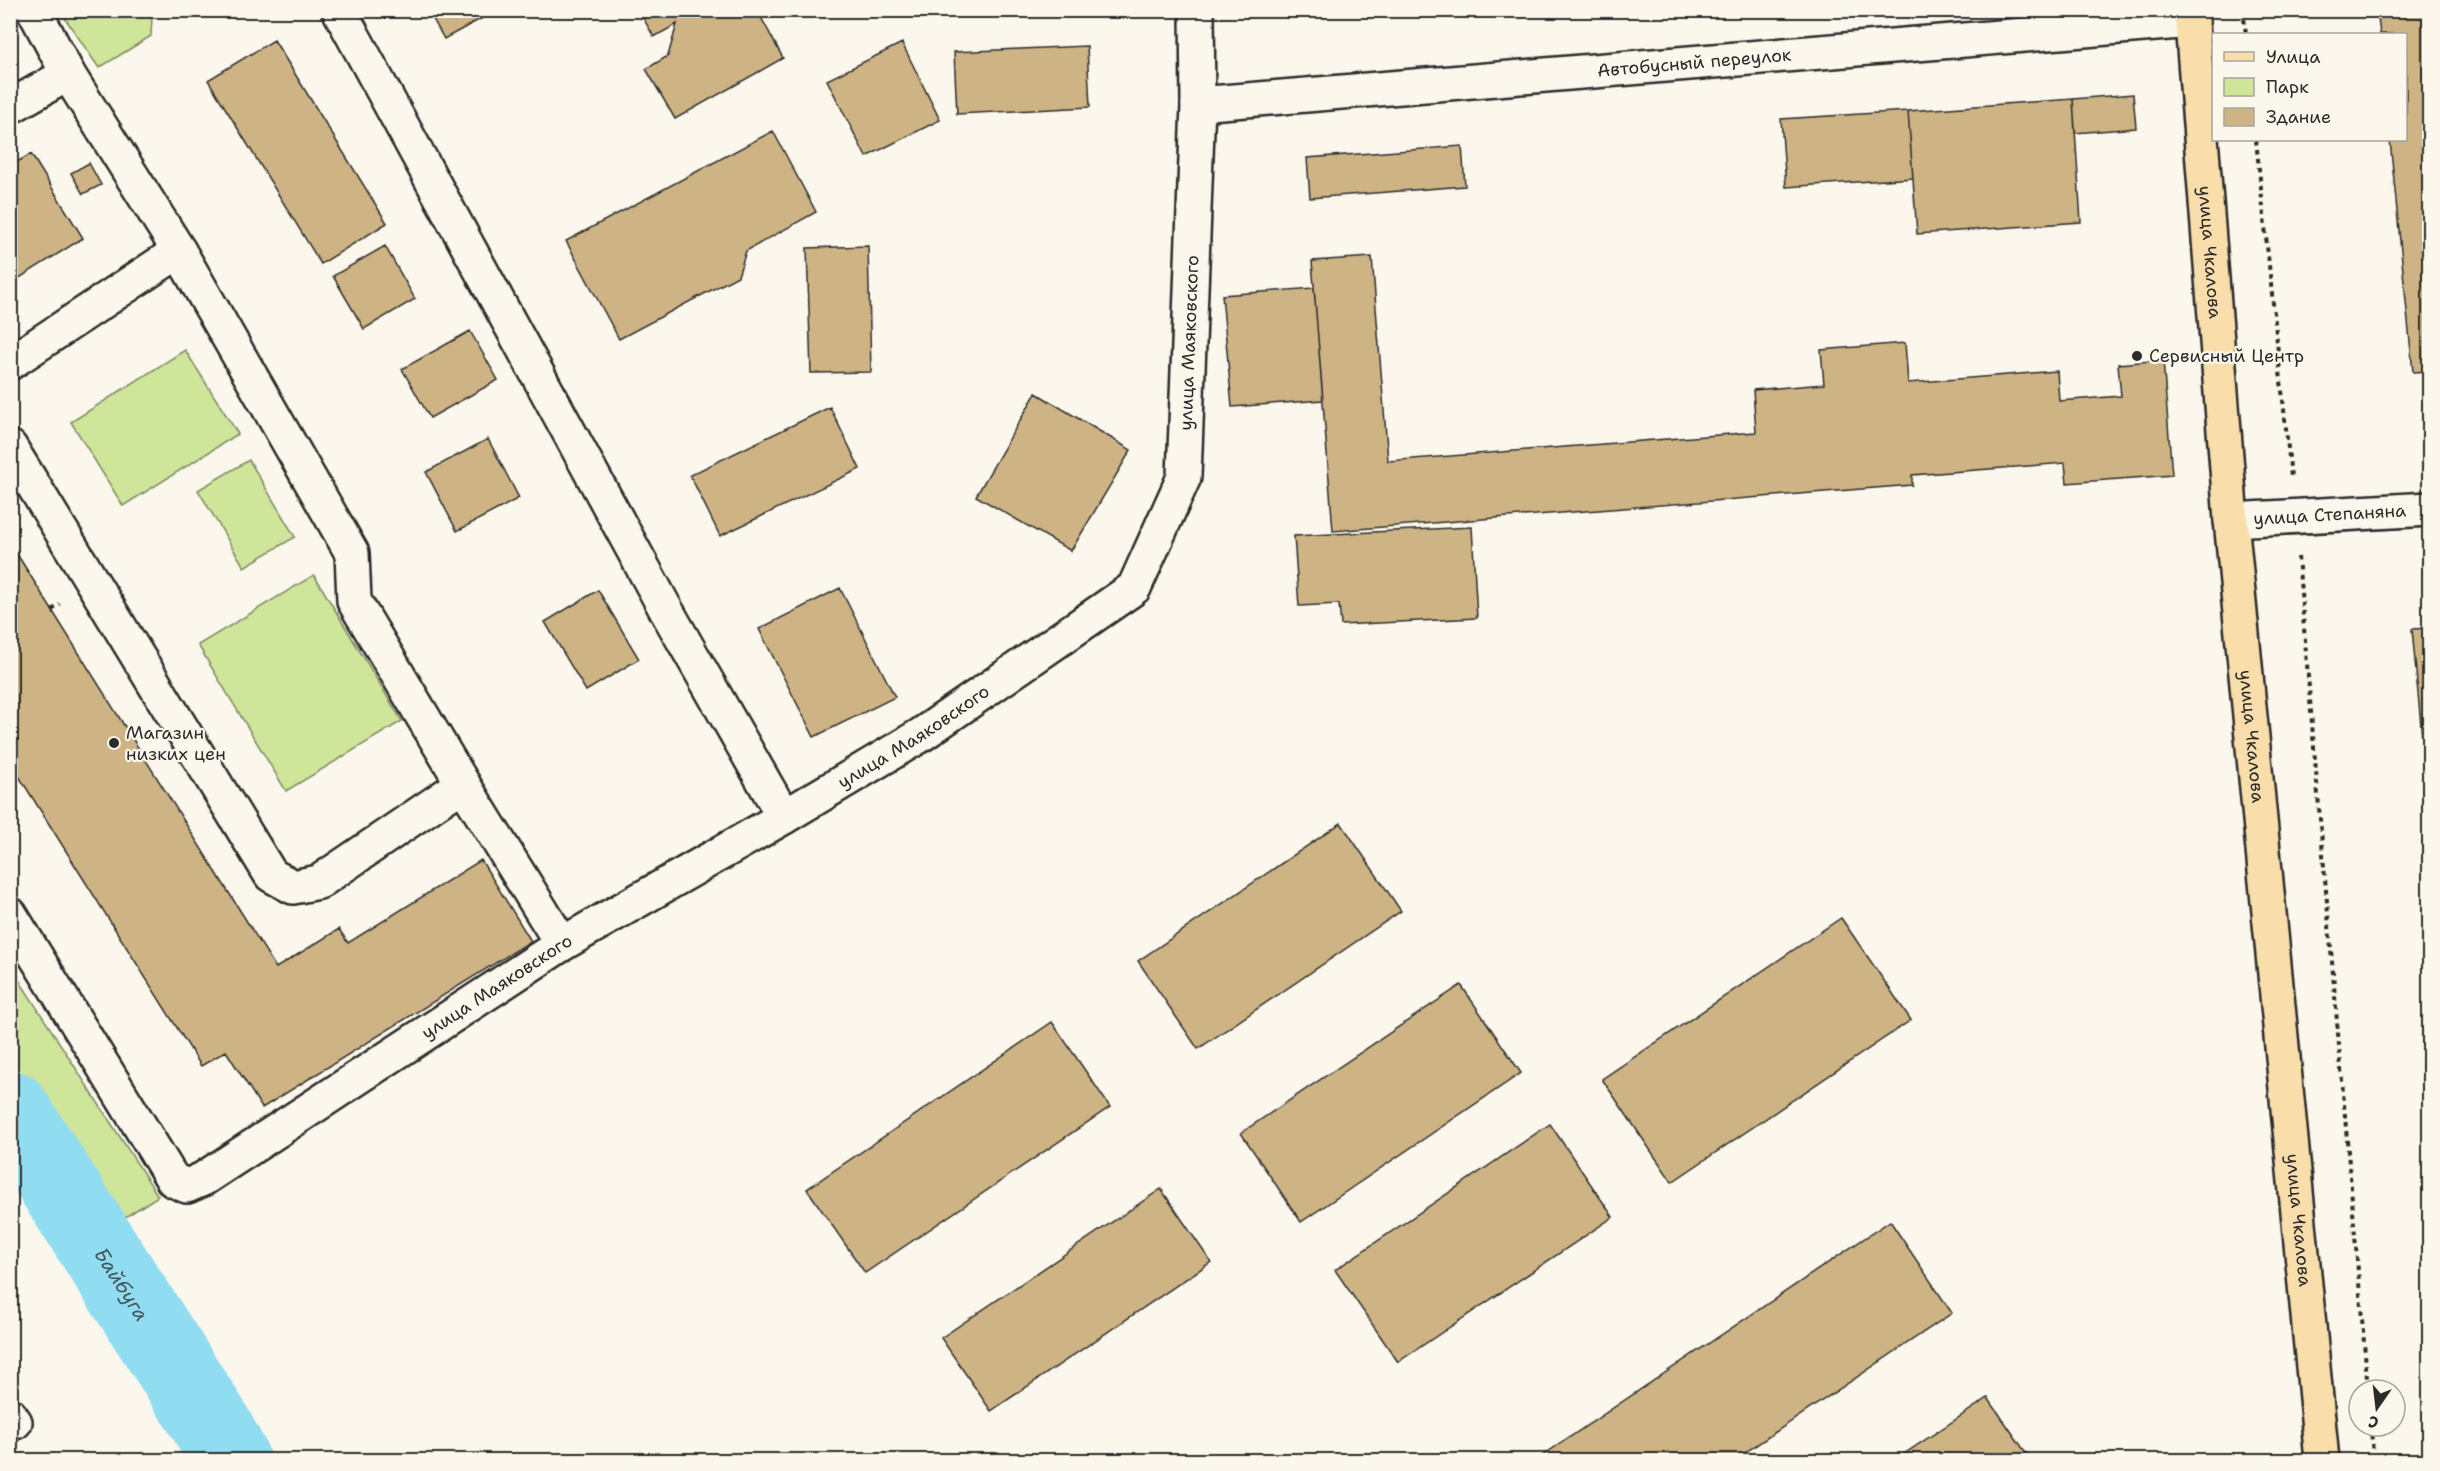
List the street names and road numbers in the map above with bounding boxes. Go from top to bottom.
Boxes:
street label: Автобусный переулок [1596,42,1793,83]
street label: улица Чкалова [2193,185,2227,320]
street label: улица Маяковского [1174,255,1204,431]
street label: улица Степаняна [2253,498,2407,531]
street label: улица Чкалова [2234,669,2270,804]
street label: улица Маяковского [833,679,994,794]
street label: улица Маяковского [417,929,577,1045]
street label: улица Чкалова [2280,1153,2317,1288]

